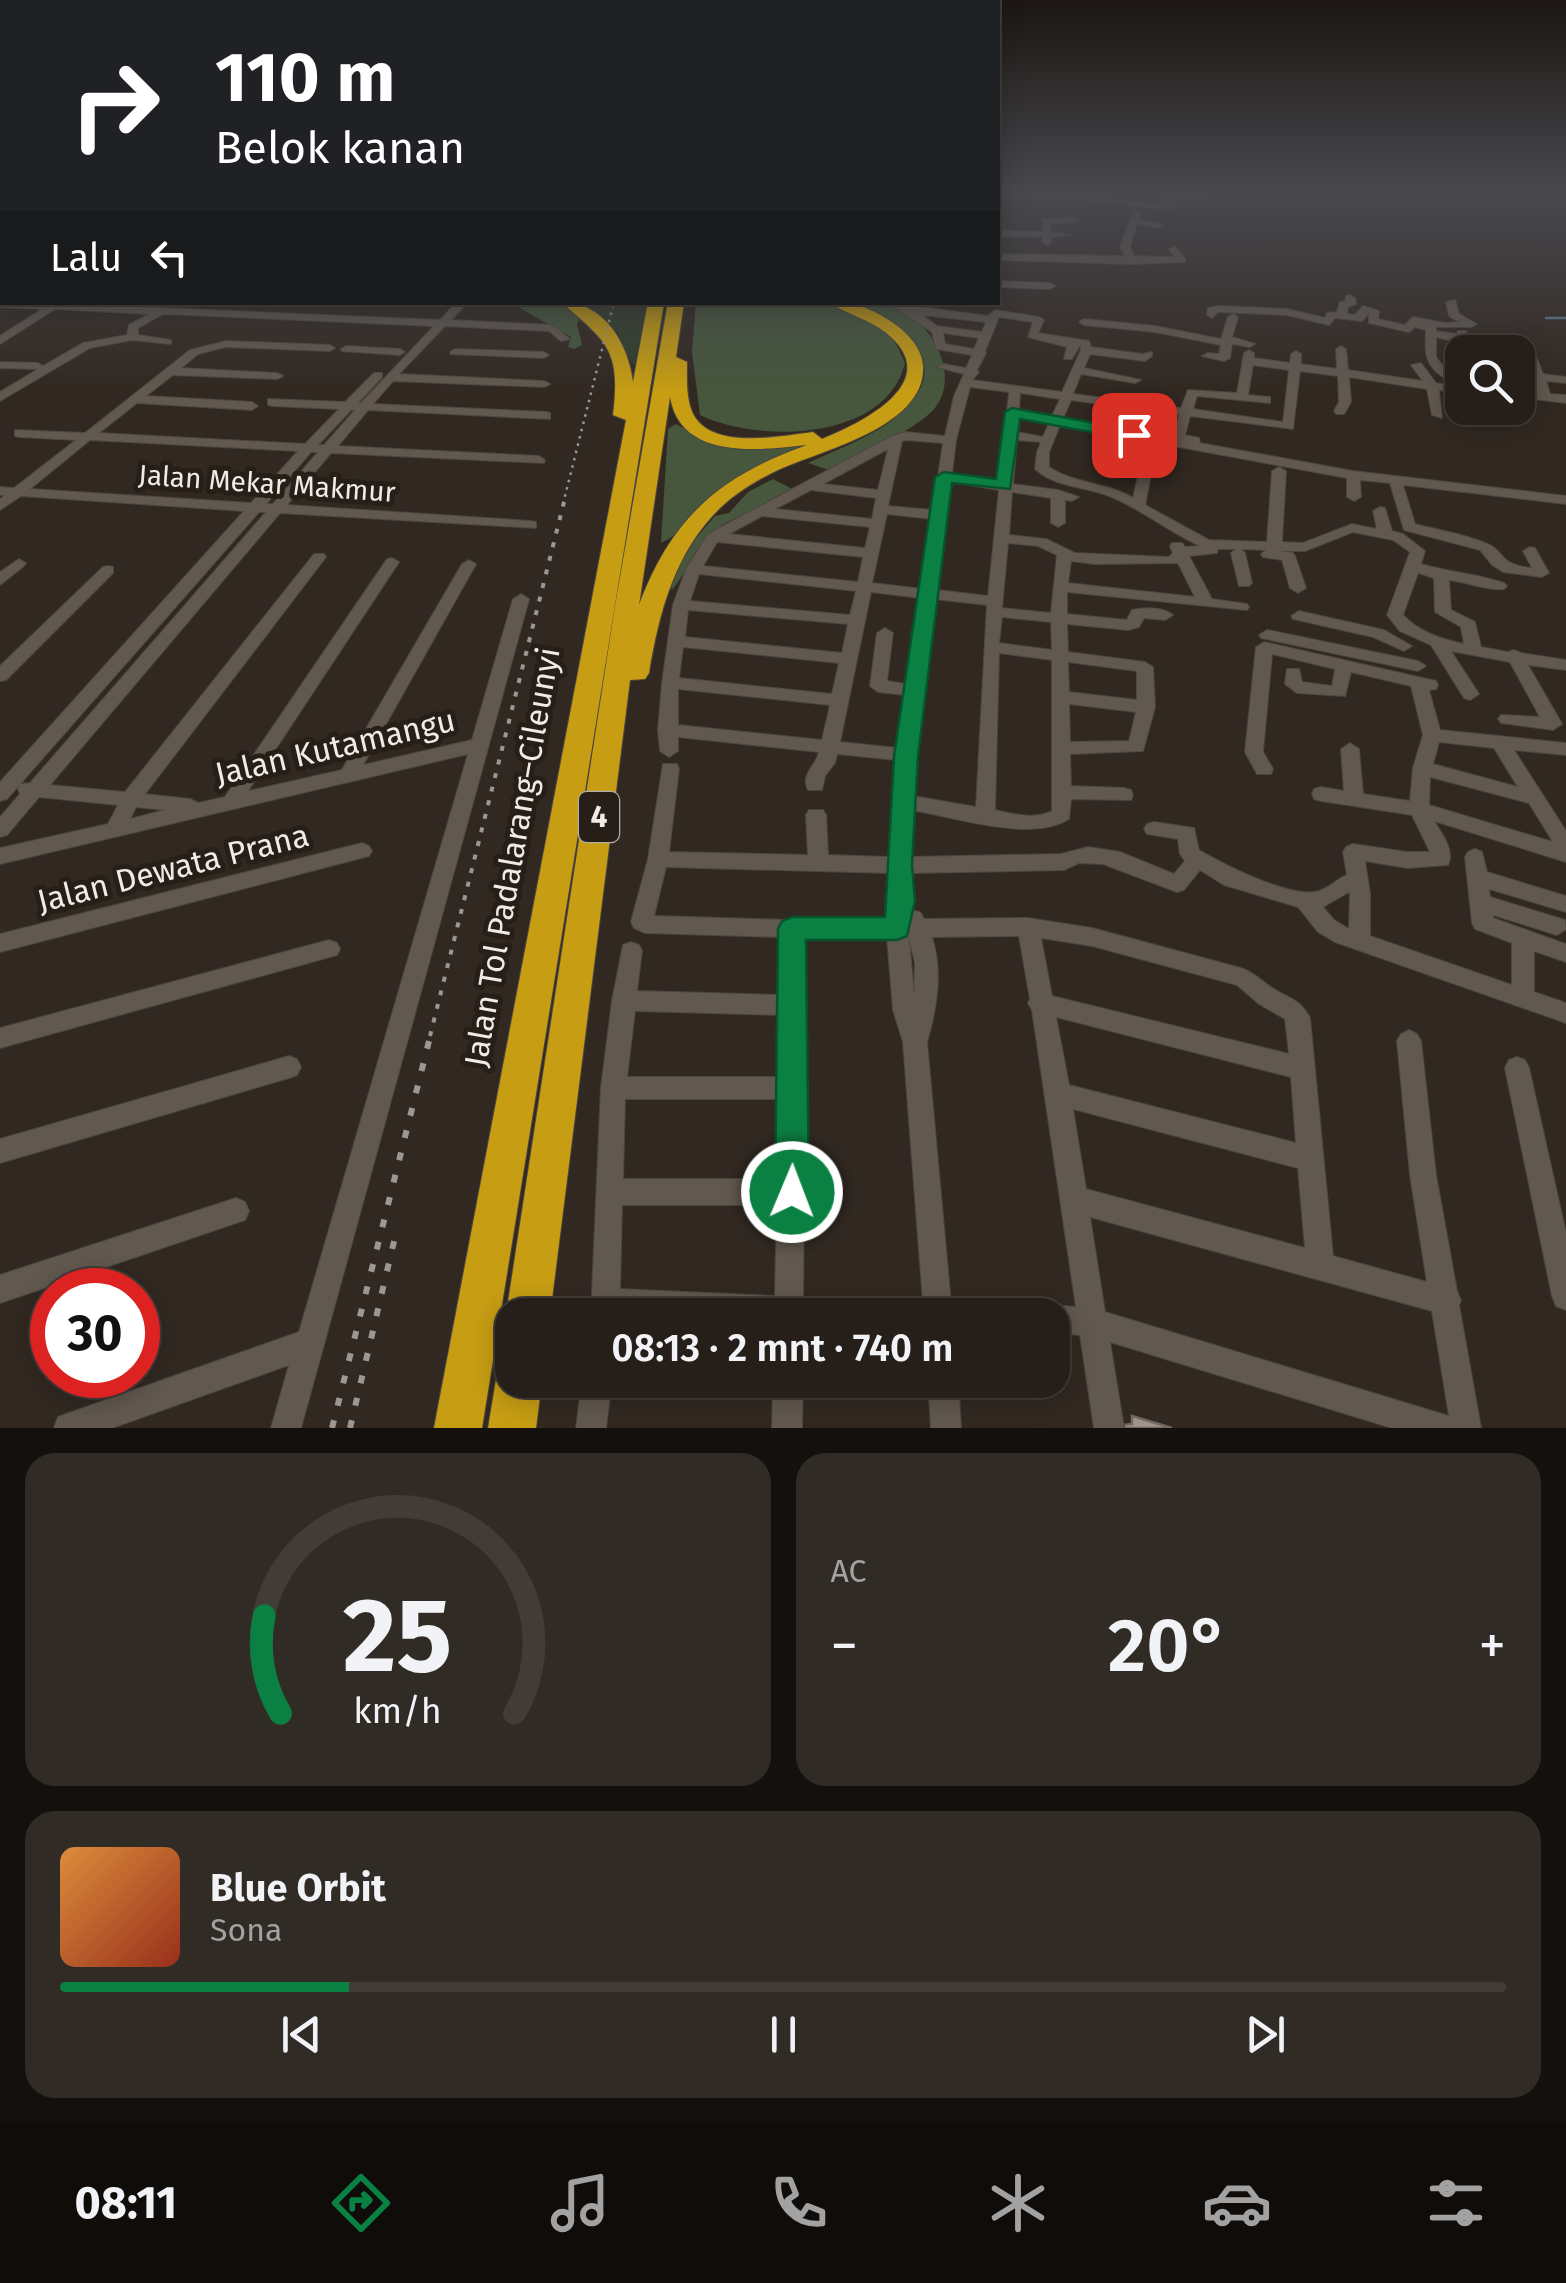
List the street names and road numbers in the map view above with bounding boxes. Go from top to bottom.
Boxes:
street label: Jalan Mekar Makmur [137,458,397,509]
street label: Jalan Tol Padalarang–Cileunyi [456,644,568,1070]
street label: Jalan Kutamangu [211,701,459,793]
road number: 4 [579,792,619,842]
street label: Jalan Dewata Prana [33,816,313,920]

